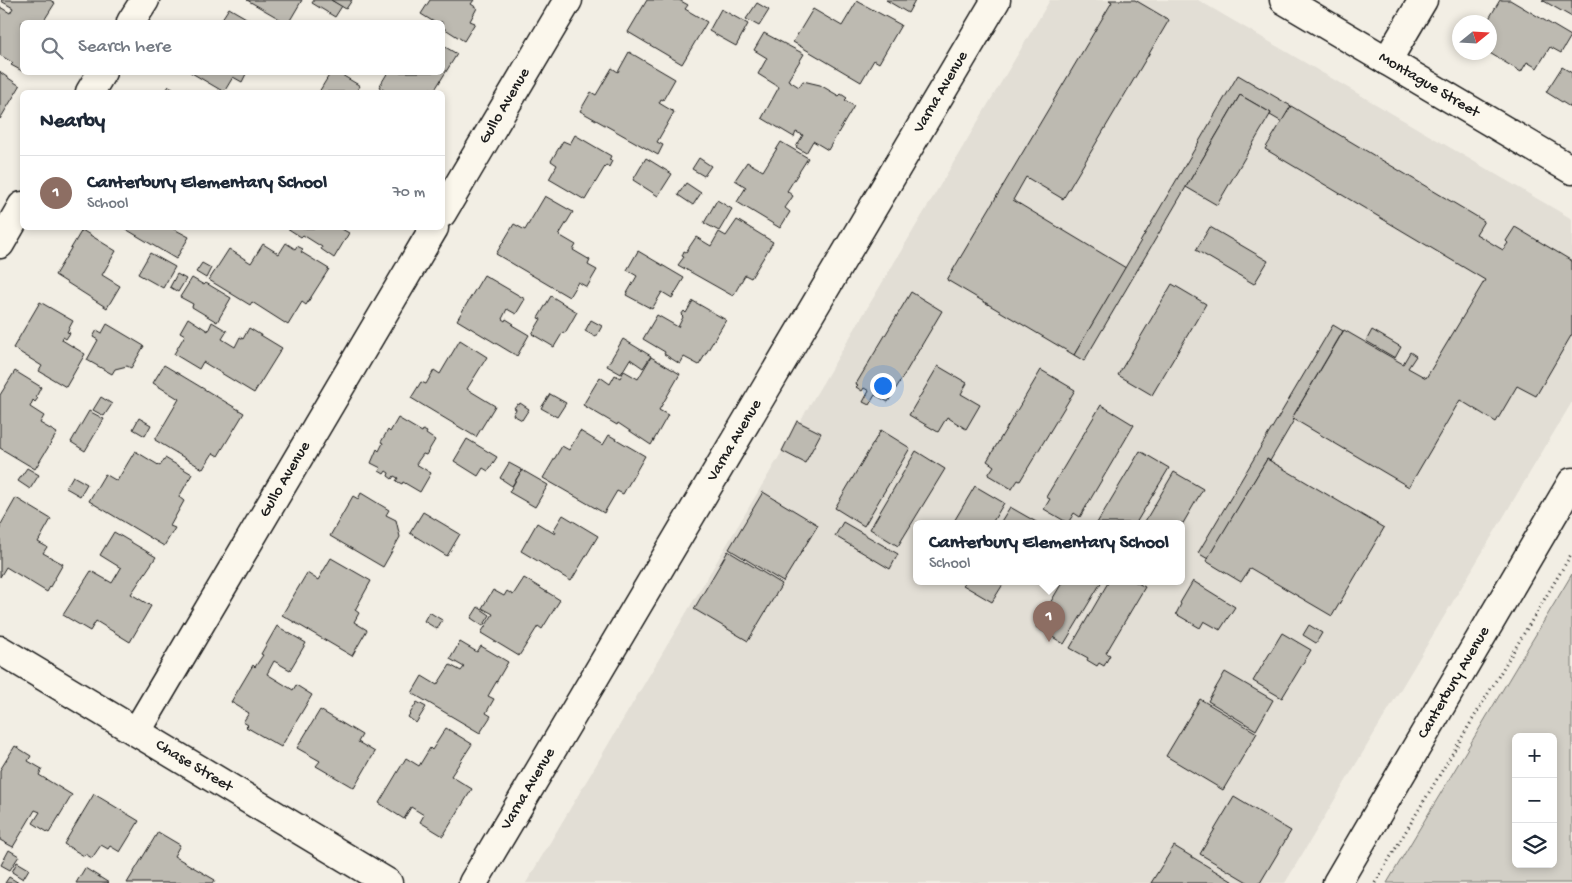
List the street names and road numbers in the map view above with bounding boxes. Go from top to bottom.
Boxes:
street label: Varna Avenue [909,47,973,138]
street label: Montague Street [1375,48,1484,123]
street label: Gullo Avenue [475,64,535,148]
street label: Varna Avenue [703,396,767,486]
street label: Gullo Avenue [256,438,316,521]
street label: Canterbury Avenue [1414,623,1495,742]
street label: Chase Street [152,736,237,798]
street label: Varna Avenue [496,744,561,834]

